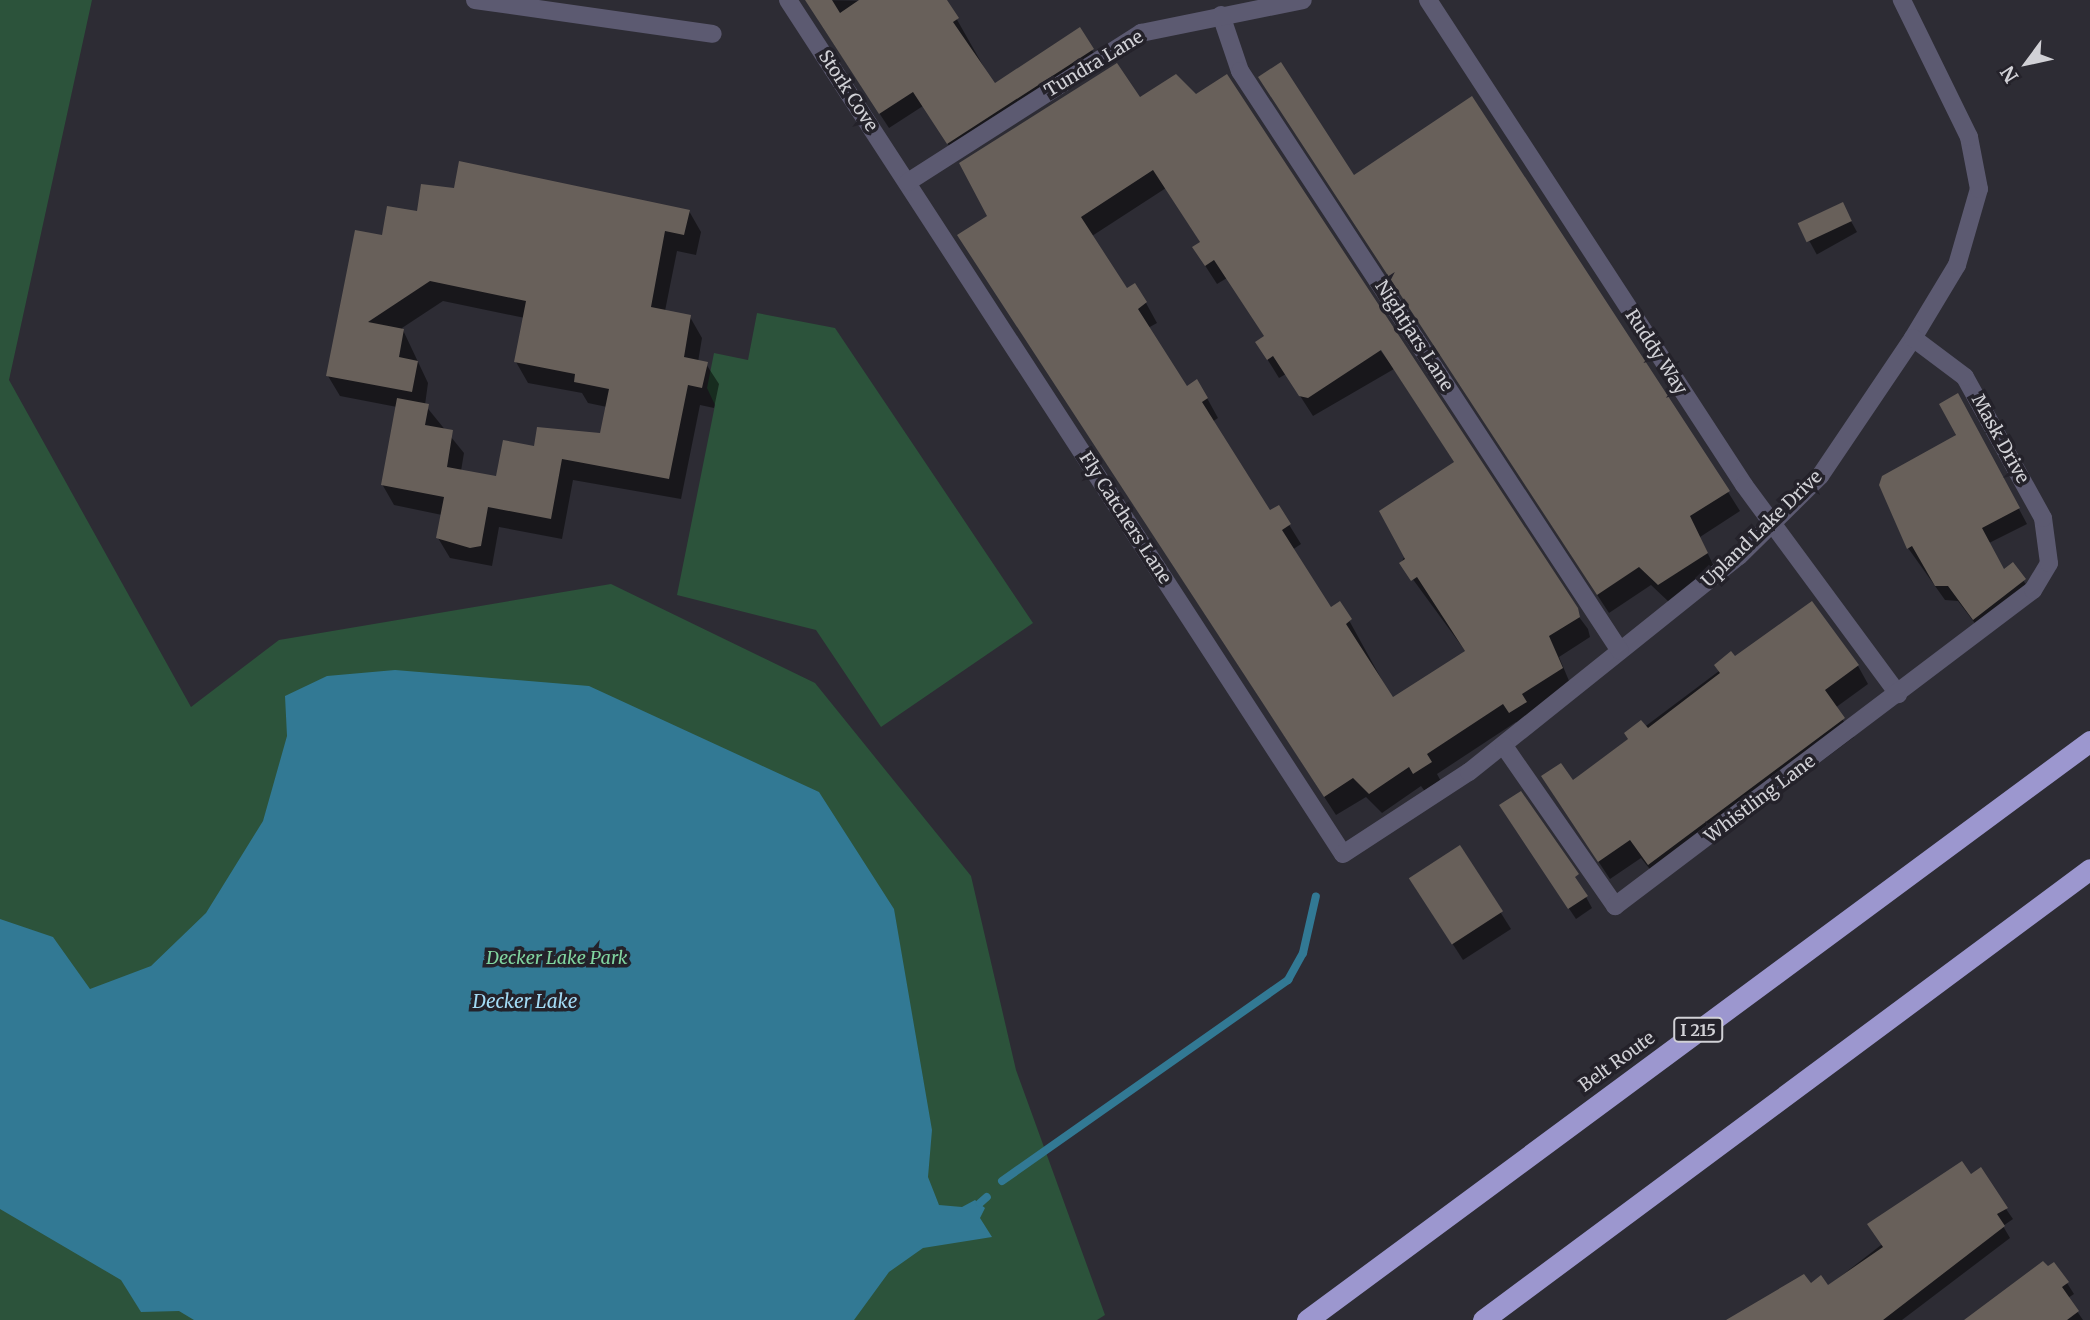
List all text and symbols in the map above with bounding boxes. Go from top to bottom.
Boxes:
street label: Tundra Lane [1041,26,1147,102]
north arrow [1992,28,2062,98]
street label: Stork Cove [814,46,882,136]
text: N [1995,62,2024,87]
street label: Nightjars Lane [1370,277,1458,395]
street label: Ruddy Way [1621,305,1691,399]
street label: Mask Drive [1967,391,2033,487]
street label: Fly Catchers Lane [1074,448,1176,588]
street label: Upland Lake Drive [1697,466,1827,592]
street label: Whistling Lane [1700,750,1820,848]
park label: Decker Lake Park [486,947,628,969]
water label: Decker Lake [472,991,578,1013]
road number: I 215 [1672,1018,1724,1042]
street label: Belt Route [1575,1027,1659,1097]

